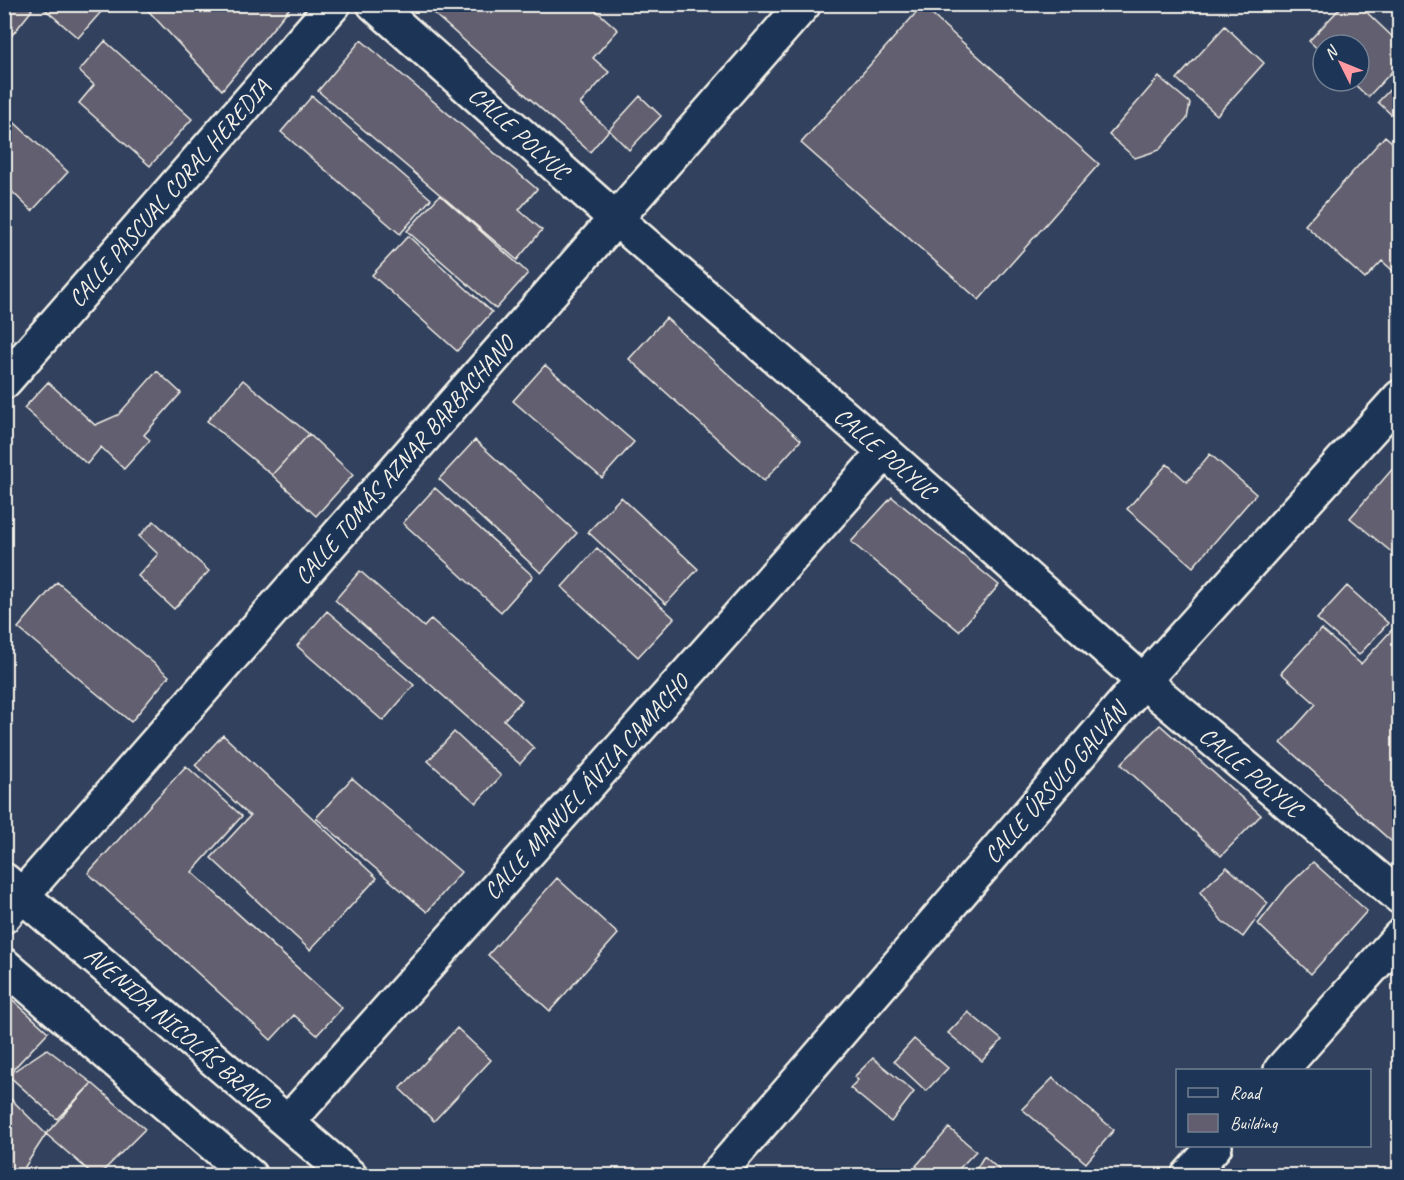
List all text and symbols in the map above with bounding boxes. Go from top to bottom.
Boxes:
north arrow [1311,33,1371,93]
text: N [1320,41,1344,64]
street label: CALLE PASCUAL CORAL HEREDIA [62,72,277,313]
street label: CALLE POLYUC [462,80,578,188]
street label: CALLE TOMÁS AZNAR BARBACHANO [288,327,522,591]
street label: CALLE POLYUC [828,401,944,507]
street label: CALLE MANUEL ÁVILA CAMACHO [477,667,696,906]
street label: CALLE ÚRSULO GALVÁN [977,694,1135,869]
street label: CALLE POLYUC [1193,720,1311,825]
street label: AVENIDA NICOLÁS BRAVO [78,940,277,1118]
legend [1176,1069,1371,1147]
text: Road [1230,1082,1263,1104]
text: Building [1230,1112,1279,1134]

